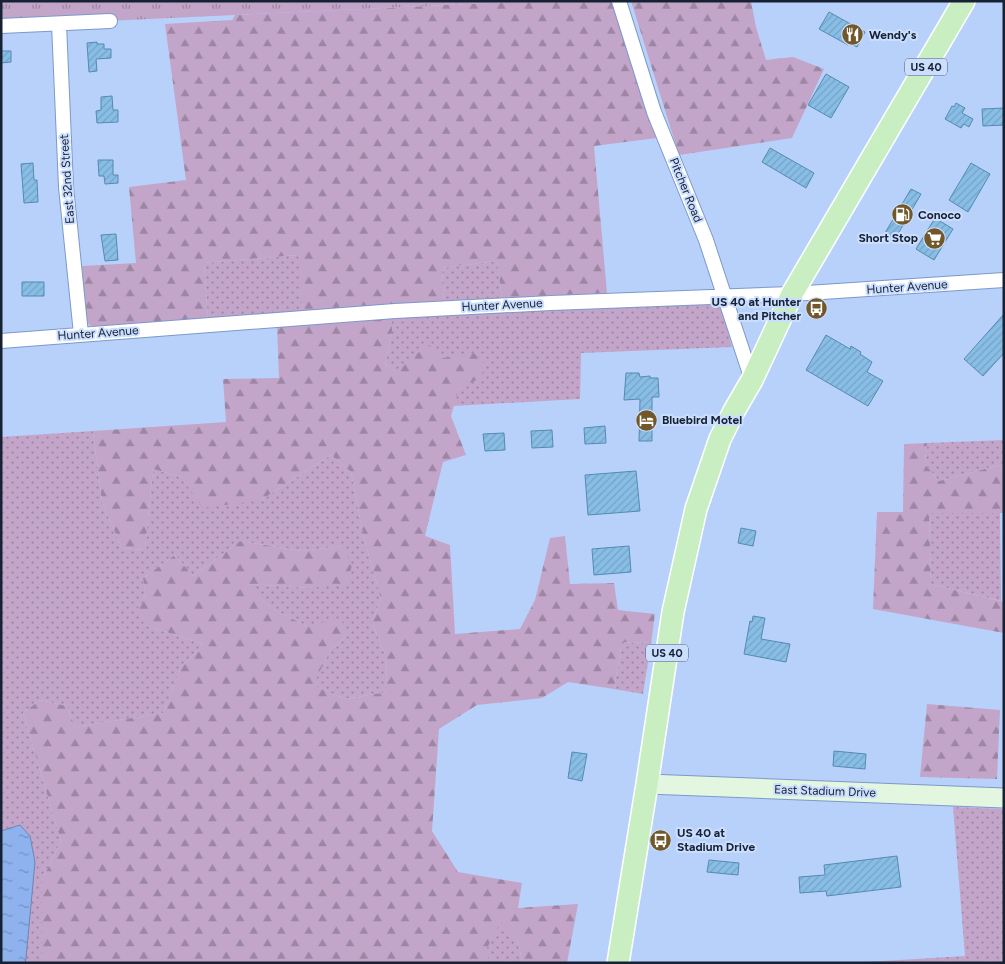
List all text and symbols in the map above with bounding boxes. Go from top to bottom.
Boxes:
restaurant icon: Wendy's [841,23,865,47]
place label: Wendy's [869,28,917,42]
road number: US 40 [905,58,947,76]
street label: East 32nd Street [57,133,77,224]
street label: Pitcher Road [667,156,705,224]
fuel station icon: Conoco [890,203,914,227]
place label: Conoco [918,208,961,222]
supermarket icon: Short Stop [922,226,946,250]
place label: Short Stop [858,231,918,245]
street label: Hunter Avenue [866,277,948,297]
place label: US 40 at Hunter and Pitcher [712,295,801,323]
street label: Hunter Avenue [461,296,543,314]
bus stop icon: US 40 at Hunter and Pitcher [805,297,829,321]
street label: Hunter Avenue [57,323,139,343]
hotel icon: Bluebird Motel [634,408,658,432]
place label: Bluebird Motel [662,413,742,427]
road number: US 40 [646,644,688,661]
street label: East Stadium Drive [774,782,877,800]
place label: US 40 at Stadium Drive [677,826,755,854]
bus stop icon: US 40 at Stadium Drive [649,828,673,852]

